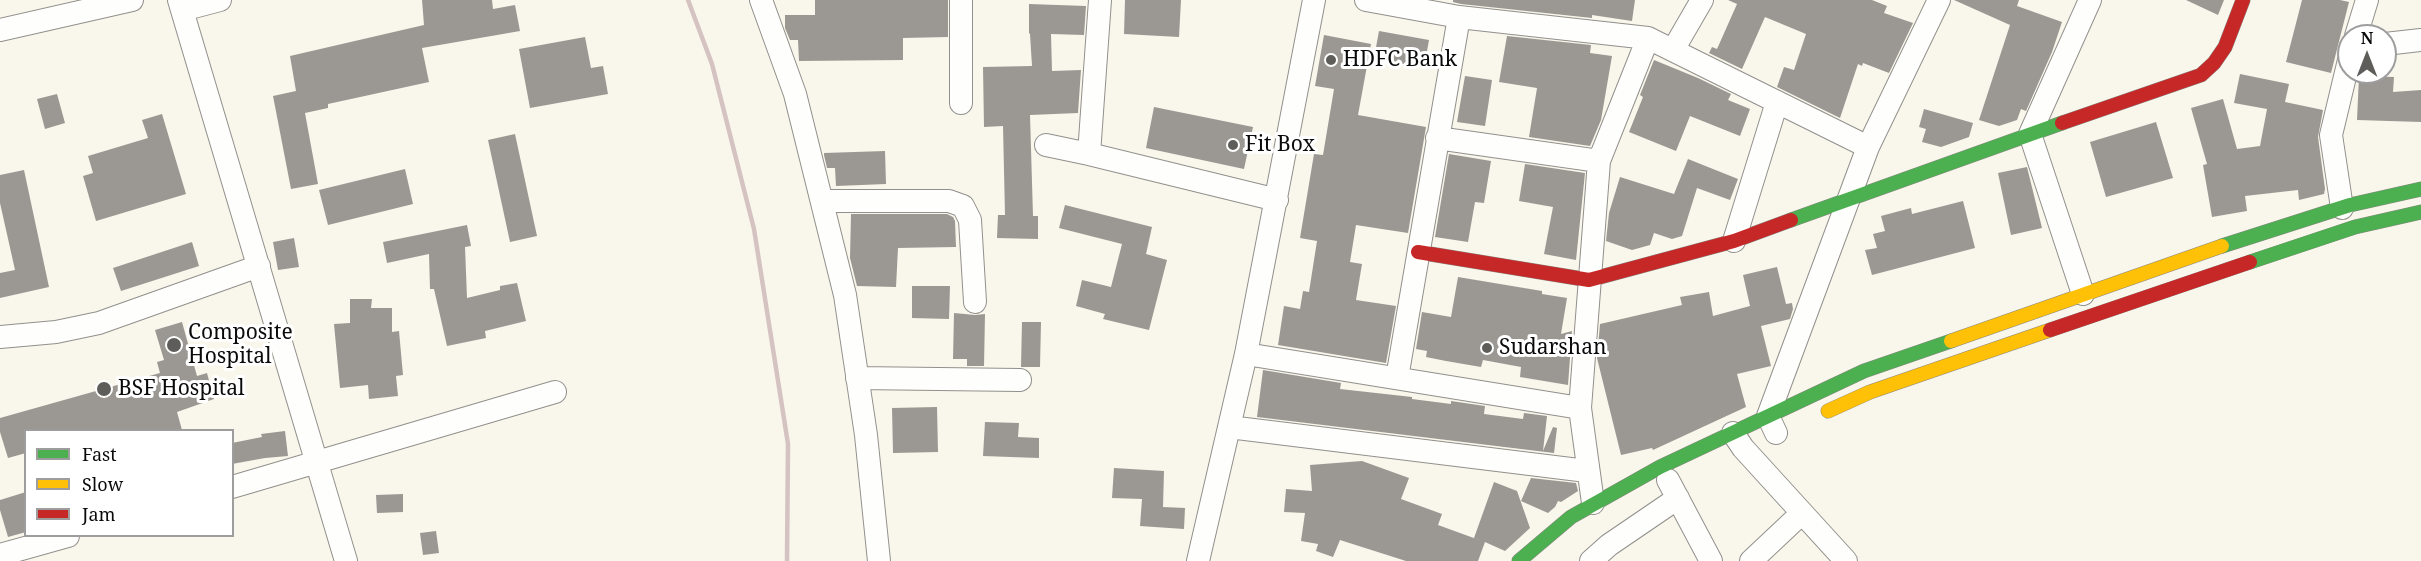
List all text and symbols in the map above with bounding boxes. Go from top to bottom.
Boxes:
north arrow [2337,24,2397,84]
text: N [2361,27,2373,49]
place label: HDFC Bank [1343,47,1457,73]
marker: HDFC Bank [1324,53,1338,67]
place label: Fit Box [1245,132,1315,158]
marker: Fit Box [1226,138,1240,152]
place label: Composite Hospital [188,320,293,370]
place label: Sudarshan [1499,335,1607,361]
marker: Composite Hospital [165,336,183,354]
marker: Sudarshan [1480,341,1494,355]
place label: BSF Hospital [118,376,245,402]
marker: BSF Hospital [95,380,113,398]
legend [24,429,234,537]
text: Fast [82,442,117,466]
text: Slow [82,472,123,496]
text: Jam [82,502,116,526]

